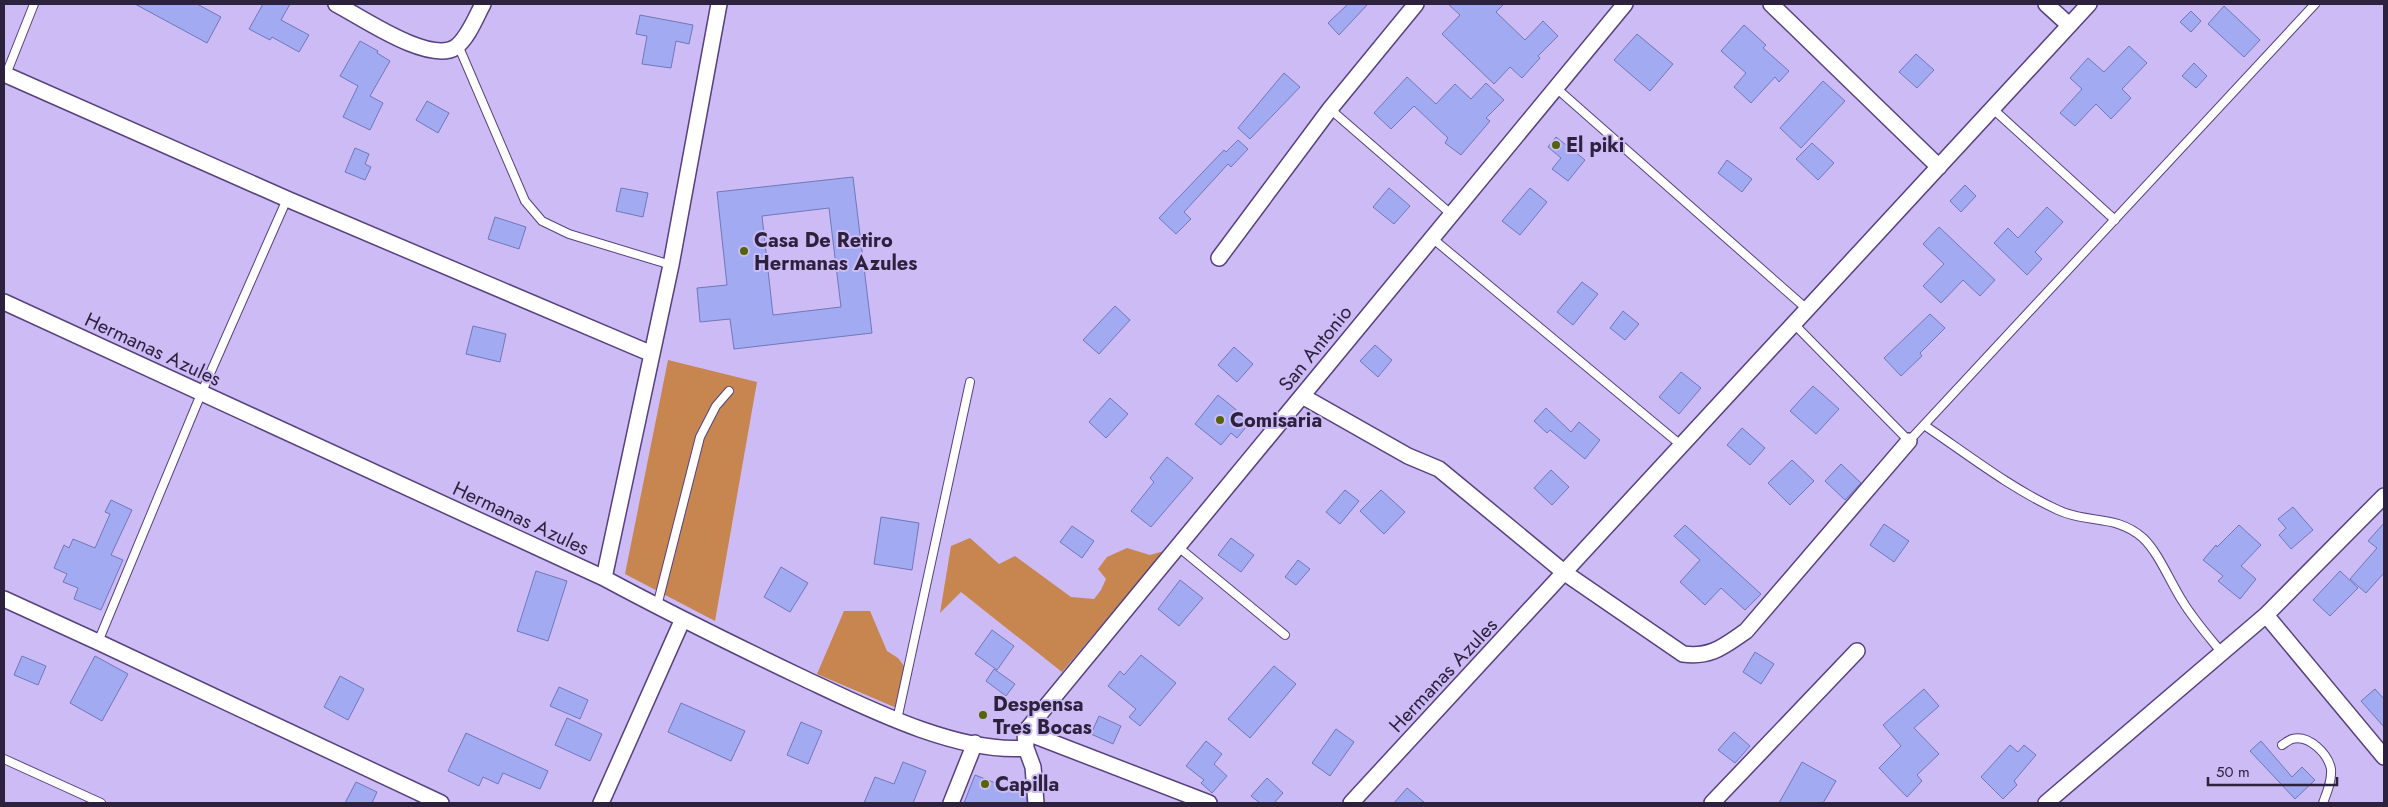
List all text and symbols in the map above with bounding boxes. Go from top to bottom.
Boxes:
place label: El piki [1566,131,1624,160]
marker: El piki [1550,139,1562,151]
place label: Casa De Retiro Hermanas Azules [754,226,917,278]
marker: Casa De Retiro Hermanas Azules [738,245,750,257]
street label: San Antonio [1272,299,1359,398]
street label: Hermanas Azules [80,305,226,394]
place label: Comisaria [1230,406,1322,435]
marker: Comisaria [1214,414,1226,426]
street label: Hermanas Azules [448,474,594,563]
street label: Hermanas Azules [1382,612,1504,739]
place label: Despensa Tres Bocas [993,690,1092,742]
marker: Despensa Tres Bocas [977,709,989,721]
scale bar [2208,754,2337,786]
text: 50 m [2216,761,2250,783]
place label: Capilla [995,770,1059,799]
marker: Capilla [979,778,991,790]

